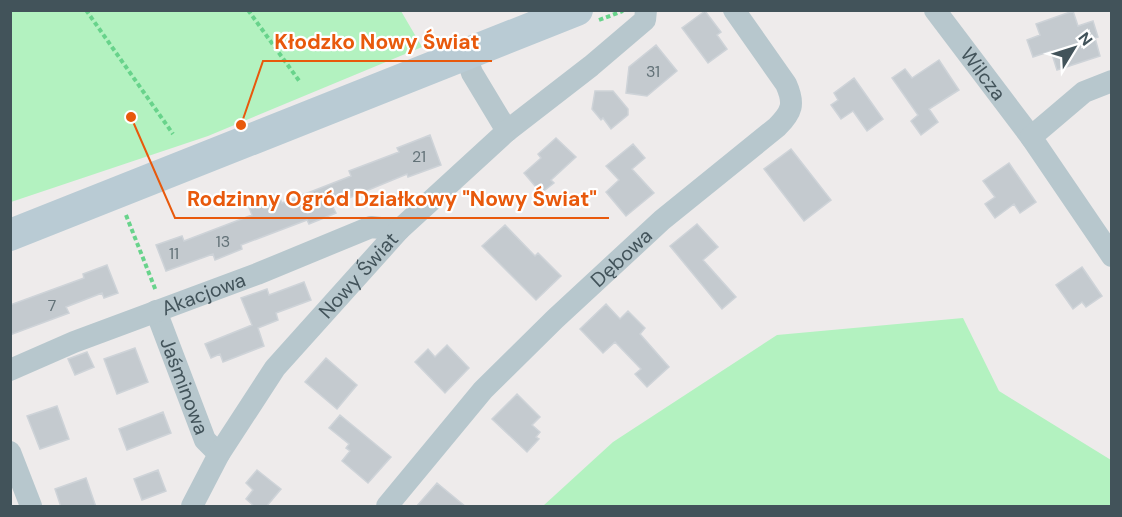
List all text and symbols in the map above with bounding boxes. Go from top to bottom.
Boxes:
north arrow [1044,18,1104,78]
callout: Kłodzko Nowy Świat [263,22,492,61]
text: Kłodzko Nowy Świat [274,28,480,56]
text: N [1074,28,1097,50]
street label: Wilcza [955,42,1012,106]
house number: 31 [646,61,660,82]
house number: 21 [412,146,426,167]
callout: Rodzinny Ogród Działkowy "Nowy Świat" [175,179,609,218]
text: Rodzinny Ogród Działkowy "Nowy Świat" [187,185,597,213]
street label: Dębowa [585,223,658,293]
street label: Nowy Świat [313,227,404,324]
house number: 13 [216,231,230,252]
house number: 11 [169,243,179,264]
street label: Akacjowa [158,266,249,321]
house number: 7 [48,295,56,316]
street label: Jaśminowa [154,333,215,438]

